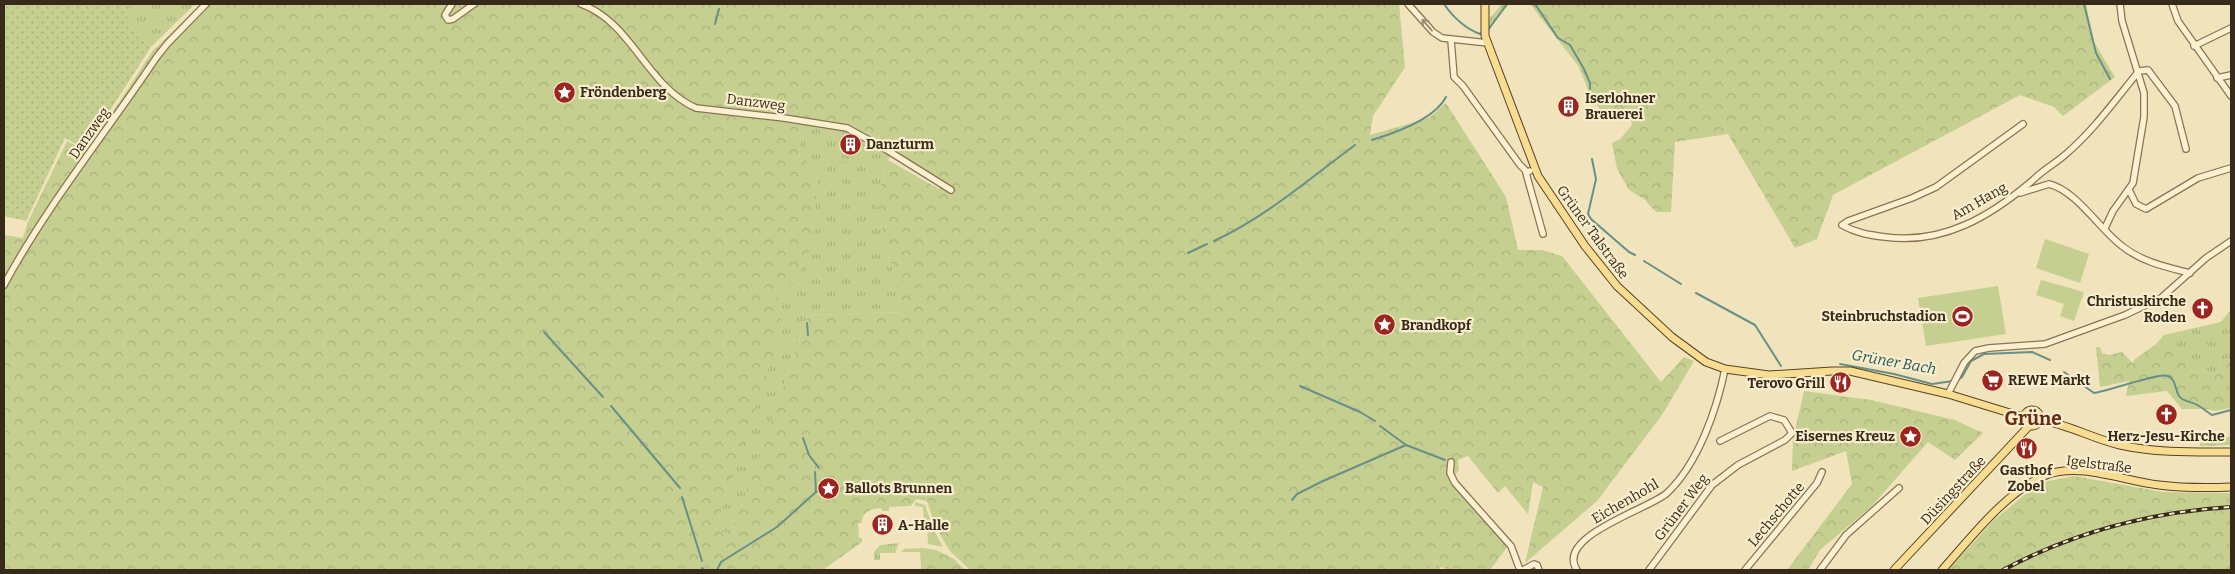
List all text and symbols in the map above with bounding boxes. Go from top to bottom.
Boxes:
one-way arrow [1422,19,1433,32]
place icon: Fröndenberg [552,80,576,104]
place label: Fröndenberg [580,84,667,101]
street label: Danzweg [726,90,787,115]
place label: Iserlohner Brauerei [1585,90,1656,123]
building icon: Iserlohner Brauerei [1557,94,1581,118]
street label: Danzweg [65,104,113,162]
building icon: Danzturm [838,132,862,156]
place label: Danzturm [866,136,935,153]
street label: Am Hang [1949,179,2010,224]
street label: Grüner Talstraße [1553,182,1632,282]
place label: Christuskirche Roden [2087,293,2186,326]
church icon: Christuskirche Roden [2190,297,2214,321]
sports icon: Steinbruchstadion [1950,304,1974,328]
place label: Steinbruchstadion [1821,308,1946,325]
place icon: Brandkopf [1373,313,1397,337]
place label: Brandkopf [1401,317,1472,334]
water label: Grüner Bach [1850,346,1938,378]
supermarket icon: REWE Markt [1980,368,2004,392]
restaurant icon: Terovo Grill [1829,371,1853,395]
place label: REWE Markt [2008,372,2091,389]
place label: Terovo Grill [1747,375,1826,392]
church icon: Herz-Jesu-Kirche [2154,402,2178,426]
district label: Grüne [2004,407,2062,430]
place icon: Eisernes Kreuz [1899,424,1923,448]
place label: Eisernes Kreuz [1795,428,1895,445]
place label: Herz-Jesu-Kirche [2107,428,2225,445]
restaurant icon: Gasthof Zobel [2014,436,2038,460]
street label: Düsingstraße [1917,452,1990,528]
street label: Igelstraße [2065,452,2133,477]
place label: Gasthof Zobel [2000,462,2053,495]
street label: Grüner Weg [1651,470,1712,544]
street label: Eichenhohl [1589,475,1662,527]
place icon: Ballots Brunnen [817,476,841,500]
street label: Lechschotte [1745,479,1808,550]
place label: Ballots Brunnen [845,480,952,497]
building icon: A-Halle [870,513,894,537]
place label: A-Halle [898,517,949,534]

